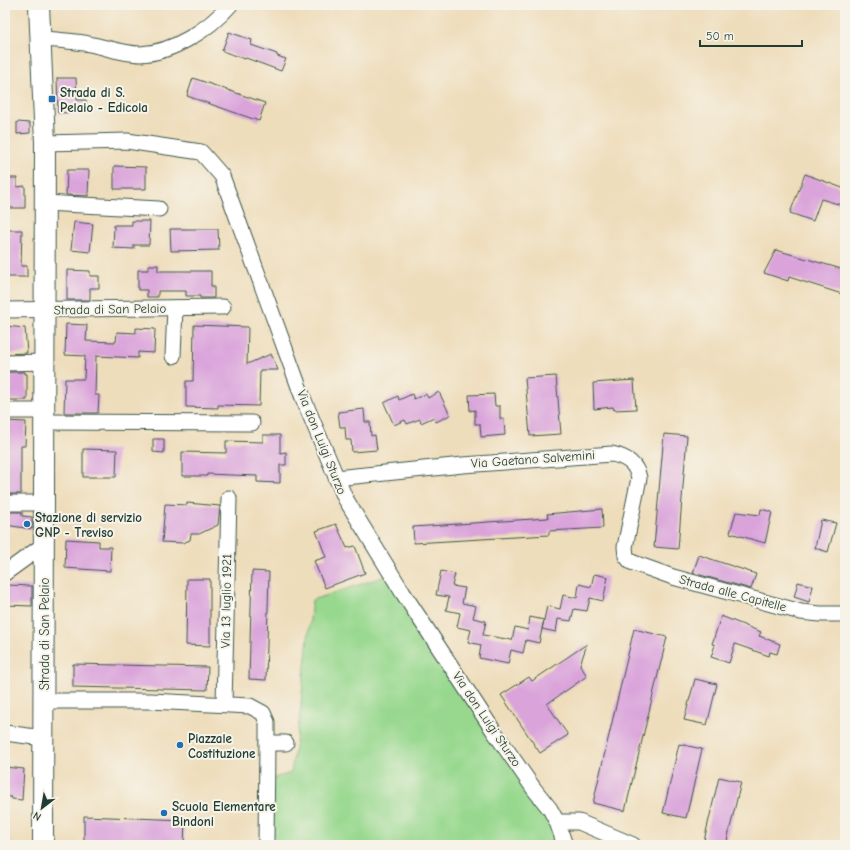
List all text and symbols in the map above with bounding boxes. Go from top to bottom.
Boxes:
scale bar [700,22,802,48]
text: 50 m [706,29,734,43]
place label: Strada di S. Pelaio - Edicola [60,85,148,115]
marker: Strada di S. Pelaio - Edicola [47,94,57,104]
street label: Strada di San Pelaio [54,301,167,317]
street label: Via don Luigi Sturzo [294,388,350,497]
street label: Via Gaetano Salvemini [471,447,595,471]
place label: Stazione di servizio GNP - Treviso [35,510,142,540]
marker: Stazione di servizio GNP - Treviso [22,519,32,529]
street label: Via 13 luglio 1921 [218,554,234,648]
street label: Strada alle Capitelle [678,571,789,615]
street label: Strada di San Pelaio [37,578,52,690]
street label: Via don Luigi Sturzo [450,669,524,769]
place label: Piazzale Costituzione [188,731,256,761]
marker: Piazzale Costituzione [175,740,185,750]
north arrow [22,788,62,828]
place label: Scuola Elementare Bindoni [172,799,276,829]
marker: Scuola Elementare Bindoni [159,808,169,818]
text: N [31,809,44,824]

